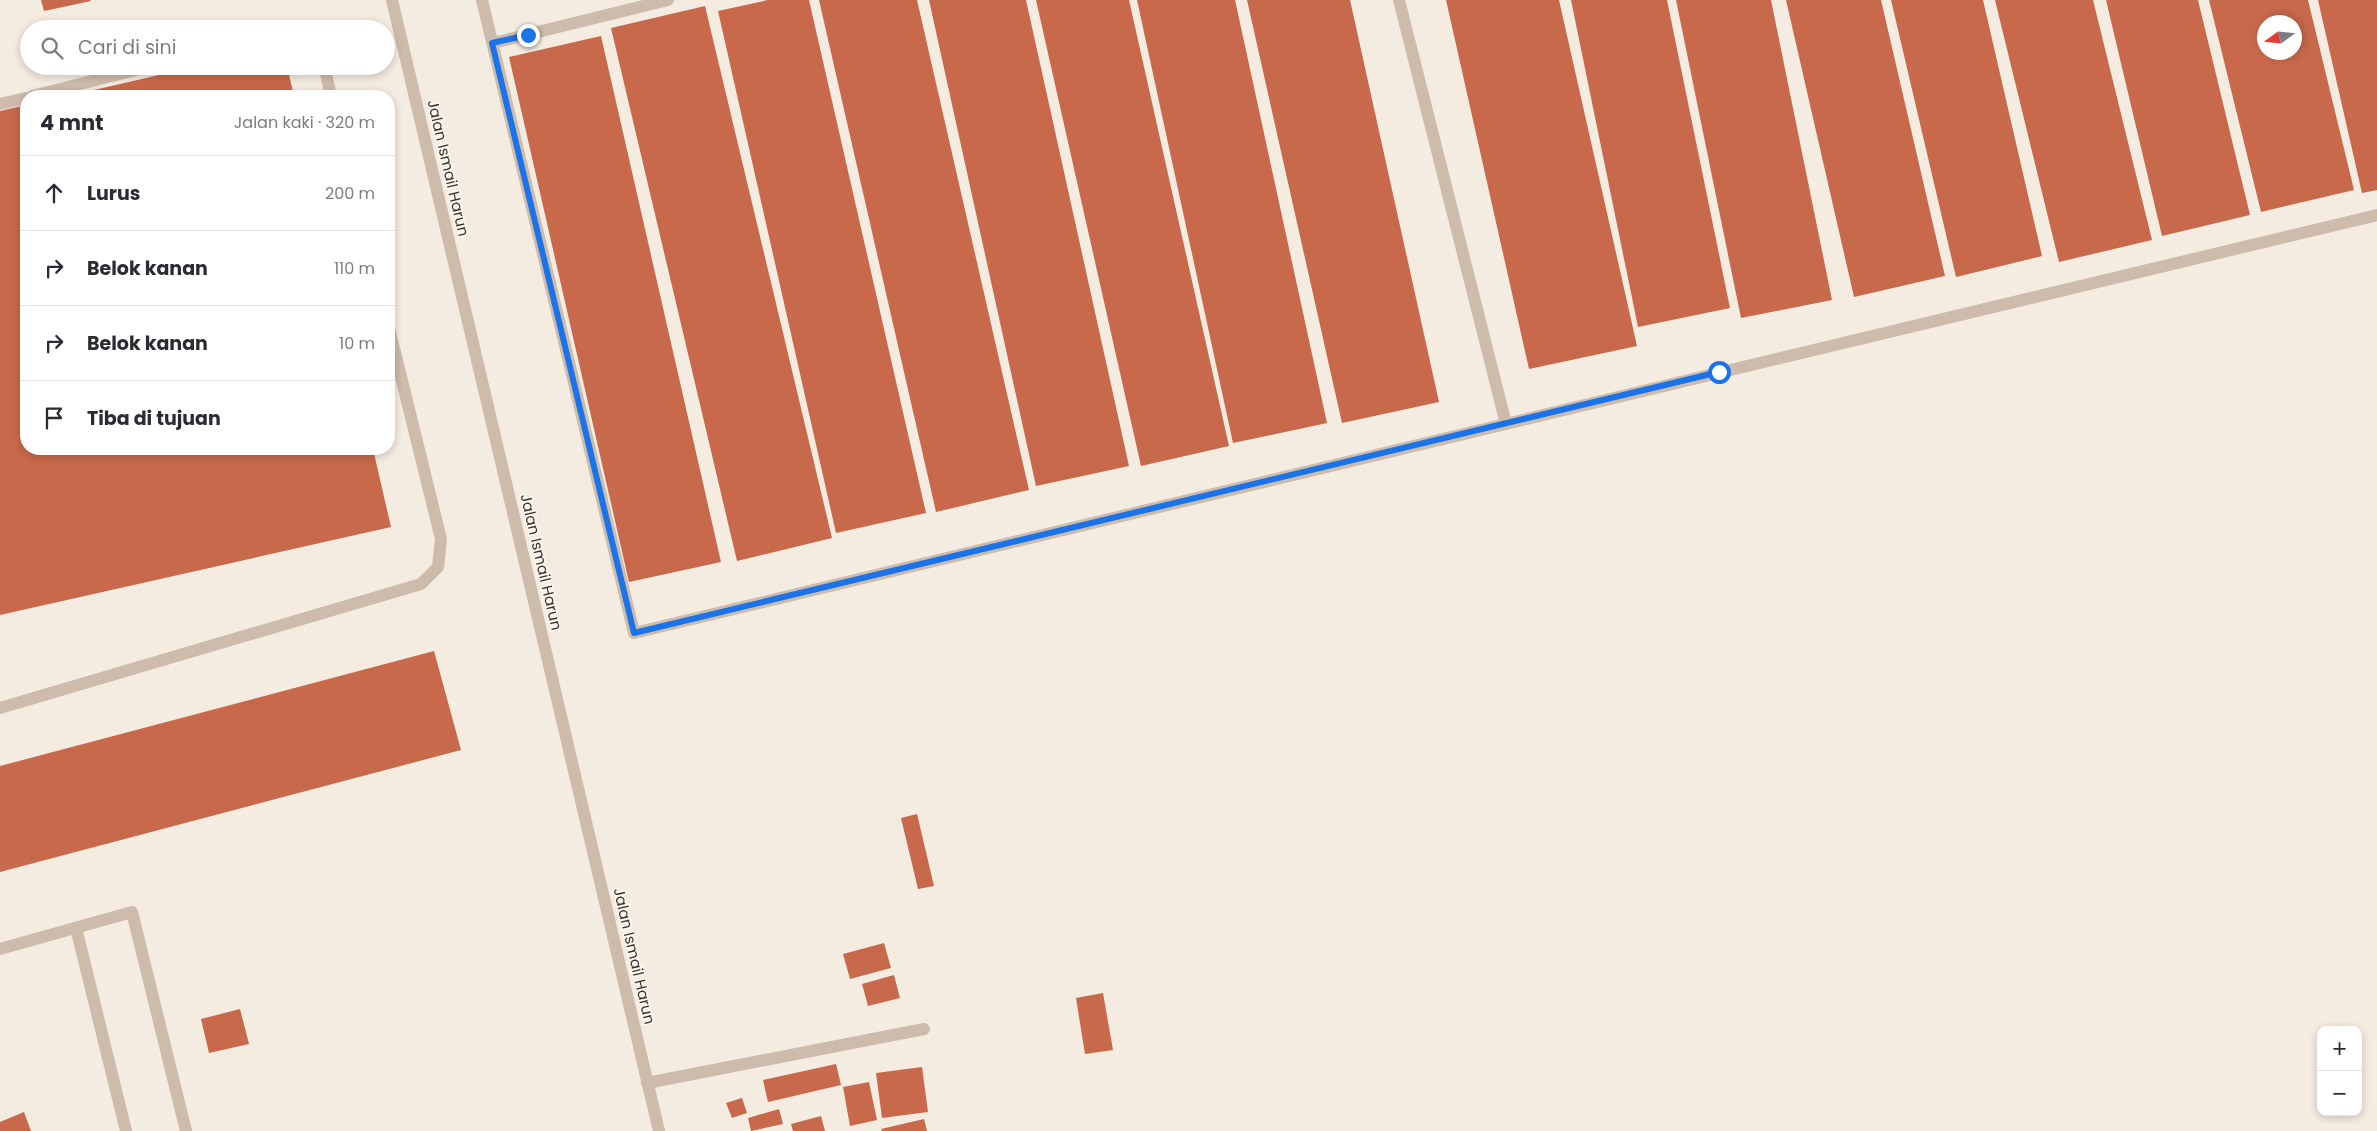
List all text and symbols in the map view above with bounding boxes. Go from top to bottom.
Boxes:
north arrow [2257,15,2302,60]
search box [20,20,395,75]
route end [517,24,540,47]
icon: search [38,34,66,62]
text: Cari di sini [78,34,176,61]
street label: Jalan Ismail Harun [423,98,474,238]
text: 4 mnt [40,108,104,137]
text: Jalan kaki · 320 m [234,111,375,134]
icon: ahead [40,179,68,207]
text: Lurus [87,180,140,207]
text: 200 m [325,182,375,205]
icon: right [40,254,68,282]
text: Belok kanan [87,255,208,282]
text: 110 m [334,257,375,280]
icon: right [40,329,68,357]
text: Belok kanan [87,330,208,357]
text: 10 m [339,332,375,355]
route start [1708,361,1731,384]
icon: arrive [40,404,68,432]
text: Tiba di tujuan [87,405,221,432]
street label: Jalan Ismail Harun [516,492,567,632]
street label: Jalan Ismail Harun [609,886,660,1026]
map controls [2317,1026,2362,1116]
button: + [2317,1026,2362,1071]
button: − [2317,1071,2362,1116]

